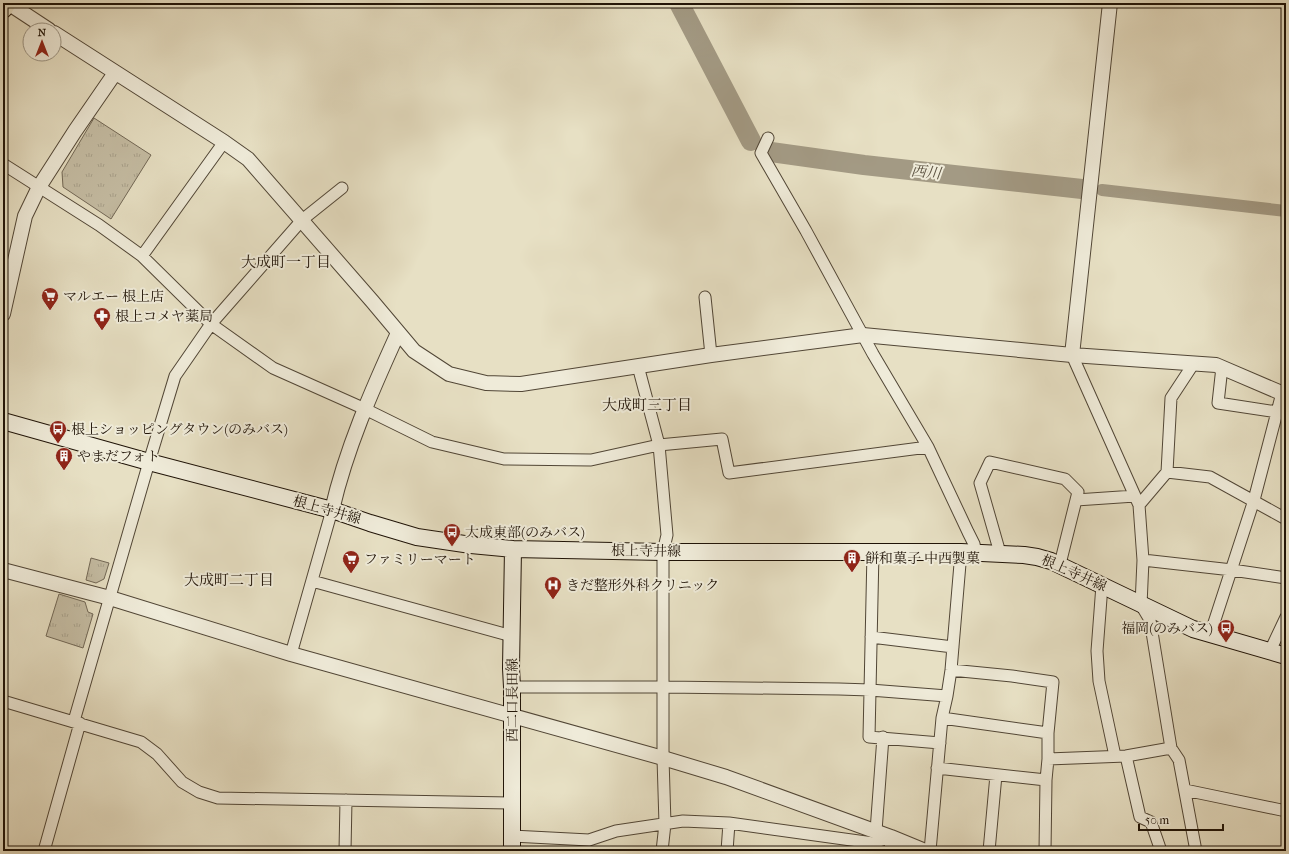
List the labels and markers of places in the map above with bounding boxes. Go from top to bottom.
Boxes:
supermarket icon: マルエー 根上店 [40,286,60,311]
place label: マルエー 根上店 [63,288,164,305]
pharmacy icon: 根上コメヤ薬局 [92,306,112,331]
place label: 根上コメヤ薬局 [115,308,213,325]
bus stop icon: 根上ショッピングタウン(のみバス) [48,419,68,444]
place label: 根上ショッピングタウン(のみバス) [71,421,288,438]
building icon: やまだフォト [54,446,74,471]
place label: やまだフォト [77,448,160,465]
bus stop icon: 大成東部(のみバス) [442,522,462,547]
place label: 大成東部(のみバス) [465,524,585,541]
building icon: 餅和菓子 中西製菓 [842,548,862,573]
supermarket icon: ファミリーマート [341,549,361,574]
place label: 餅和菓子 中西製菓 [865,550,980,567]
place label: ファミリーマート [364,551,476,568]
hospital icon: きだ整形外科クリニック [543,575,563,600]
place label: きだ整形外科クリニック [566,577,719,594]
bus stop icon: 福岡(のみバス) [1216,618,1236,643]
place label: 福岡(のみバス) [1121,620,1213,637]

